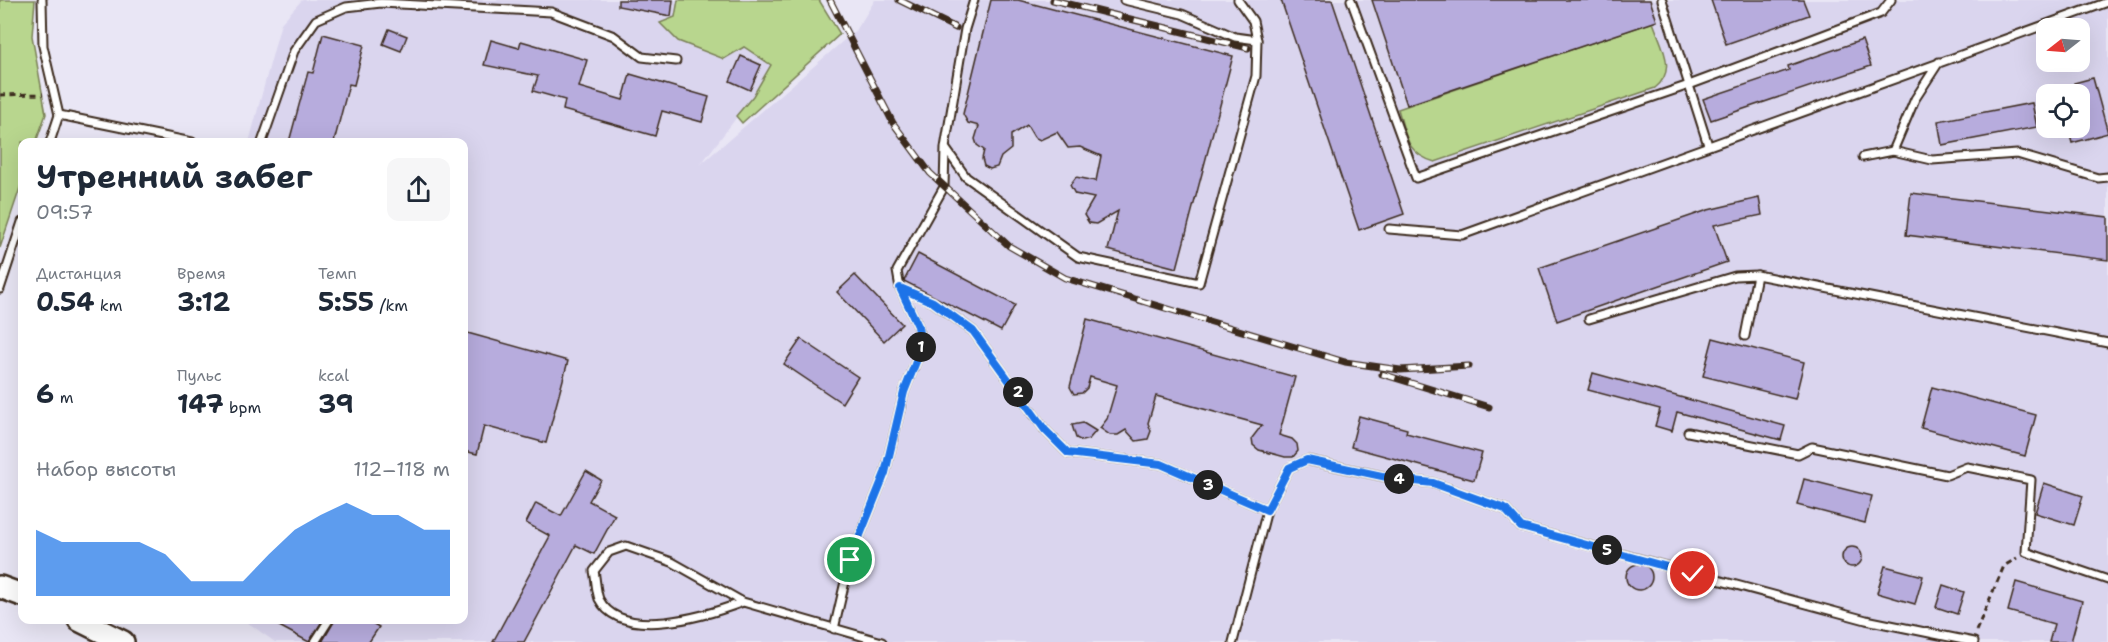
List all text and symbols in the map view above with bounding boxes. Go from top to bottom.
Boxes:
north arrow [2036,18,2090,72]
map controls [2036,18,2090,138]
button: locate [2036,84,2090,138]
text: Утренний забег [36,154,313,199]
button: share [387,158,450,221]
text: 09:57 [36,199,93,225]
text: Дистанция [36,263,122,284]
text: Время [177,263,226,284]
text: Темп [318,263,357,284]
text: 0.54 [36,284,94,319]
text: 3:12 [177,284,231,319]
text: 5:55 [318,284,374,319]
text: km [94,295,123,316]
text: /km [374,295,408,316]
pin: 1 [906,332,936,362]
text: 1 [917,336,925,357]
text: Пульс [177,365,222,386]
text: kcal [318,365,349,386]
text: 6 [36,376,54,411]
pin: 2 [1003,377,1033,407]
text: 2 [1012,381,1024,402]
text: 147 [177,386,224,421]
text: 39 [318,386,354,421]
text: m [54,387,73,408]
text: bpm [224,397,261,418]
text: Набор высоты [36,456,176,482]
text: 112–118 m [353,456,450,482]
pin: 4 [1384,464,1414,494]
text: 4 [1393,468,1405,489]
pin: 3 [1193,470,1223,500]
text: 3 [1202,474,1214,495]
pin [824,534,875,585]
pin: 5 [1592,535,1622,565]
text: 5 [1602,539,1612,560]
icon: arrive [833,543,866,576]
pin [1667,548,1718,599]
icon: check [1676,557,1709,590]

